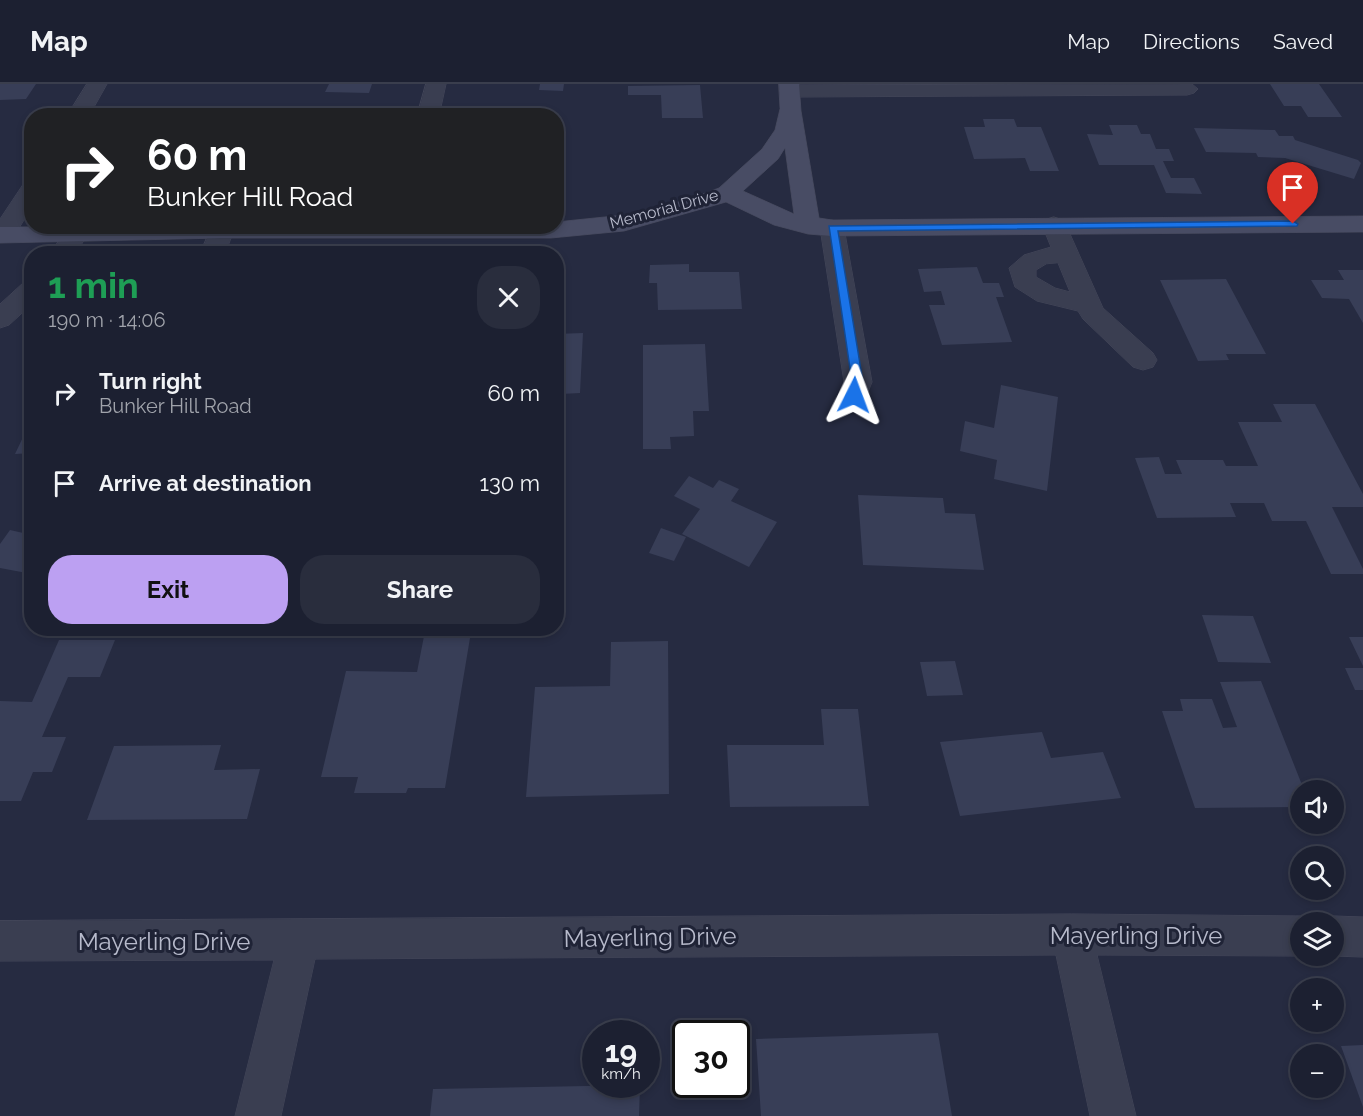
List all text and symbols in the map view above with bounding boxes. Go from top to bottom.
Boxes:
text: Map [30,25,88,58]
text: Map [1067,29,1110,54]
text: Directions [1143,29,1240,54]
text: Saved [1273,29,1333,54]
text: 60 m [147,131,247,180]
icon: right [48,132,126,210]
pin [1267,162,1318,224]
icon: arrive [1276,171,1309,204]
text: Bunker Hill Road [147,181,353,212]
street label: Memorial Drive [608,185,720,233]
text: 1 min [48,264,139,306]
button: close [477,266,540,329]
text: 190 m · 14:06 [48,308,166,332]
position arrow [822,363,886,427]
text: Turn right [99,368,202,394]
icon: right [48,377,81,410]
text: 60 m [487,380,540,406]
text: Bunker Hill Road [99,394,252,418]
icon: arrive [48,467,81,500]
text: Arrive at destination [99,470,312,496]
text: 130 m [480,470,540,496]
button: Exit [48,555,288,624]
button: Share [300,555,540,624]
map controls [1290,780,1344,1098]
button: sound [1290,780,1344,834]
button: search [1290,846,1344,900]
button: layers [1290,912,1344,966]
street label: Mayerling Drive [563,921,737,953]
street label: Mayerling Drive [1050,921,1222,950]
street label: Mayerling Drive [78,927,250,956]
button: + [1290,978,1344,1032]
speed limit sign: 30 [672,1020,750,1098]
text: 19 [605,1034,637,1069]
button: − [1290,1044,1344,1098]
text: km/h [601,1065,641,1083]

